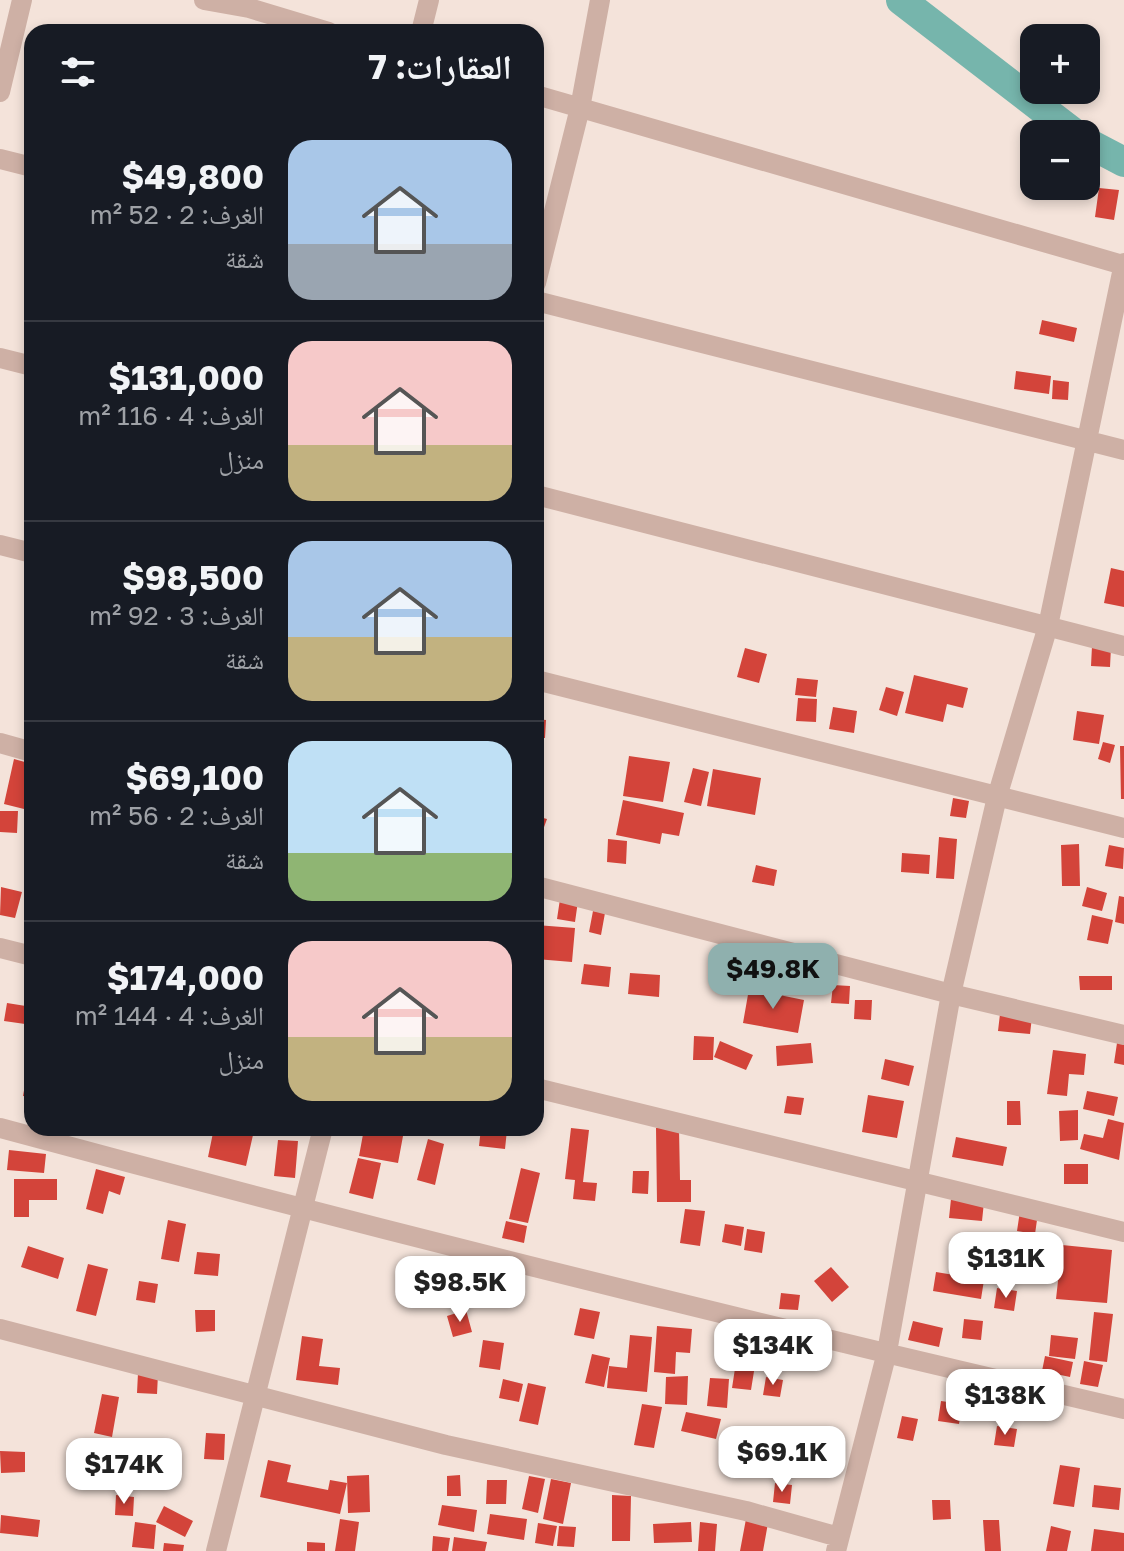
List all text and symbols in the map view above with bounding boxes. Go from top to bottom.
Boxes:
map controls [1020,24,1100,200]
button: + [1020,24,1100,104]
text: العقارات: 7 [368,46,512,86]
icon: filters [56,50,100,94]
button: − [1020,120,1100,200]
text: $49,800 [122,156,264,196]
icon: home [352,172,448,268]
text: الغرف: 2 · 52 m² [90,199,264,230]
text: شقة [225,243,264,274]
text: $131,000 [108,357,264,397]
icon: home [352,373,448,469]
text: الغرف: 4 · 116 m² [78,400,264,431]
text: منزل [219,444,264,475]
text: $98,500 [122,557,264,597]
icon: home [352,573,448,669]
text: الغرف: 3 · 92 m² [89,600,264,631]
text: شقة [225,644,264,675]
text: $69,100 [125,757,264,797]
icon: home [352,773,448,869]
text: الغرف: 2 · 56 m² [89,800,264,831]
text: شقة [225,844,264,875]
pin: $49.8K [708,943,838,1011]
text: $49.8K [726,953,820,984]
text: $174,000 [107,957,264,997]
icon: home [352,973,448,1069]
text: الغرف: 4 · 144 m² [75,1000,264,1031]
text: منزل [219,1044,264,1075]
pin: $131K [950,1232,1062,1300]
text: $131K [967,1242,1045,1273]
pin: $98.5K [395,1256,525,1324]
text: $98.5K [413,1266,507,1297]
pin: $134K [717,1319,829,1387]
text: $134K [732,1329,814,1360]
pin: $138K [949,1369,1061,1437]
text: $138K [964,1379,1046,1410]
pin: $69.1K [717,1426,847,1494]
text: $69.1K [736,1436,828,1467]
pin: $174K [68,1438,180,1506]
text: $174K [84,1448,164,1479]

